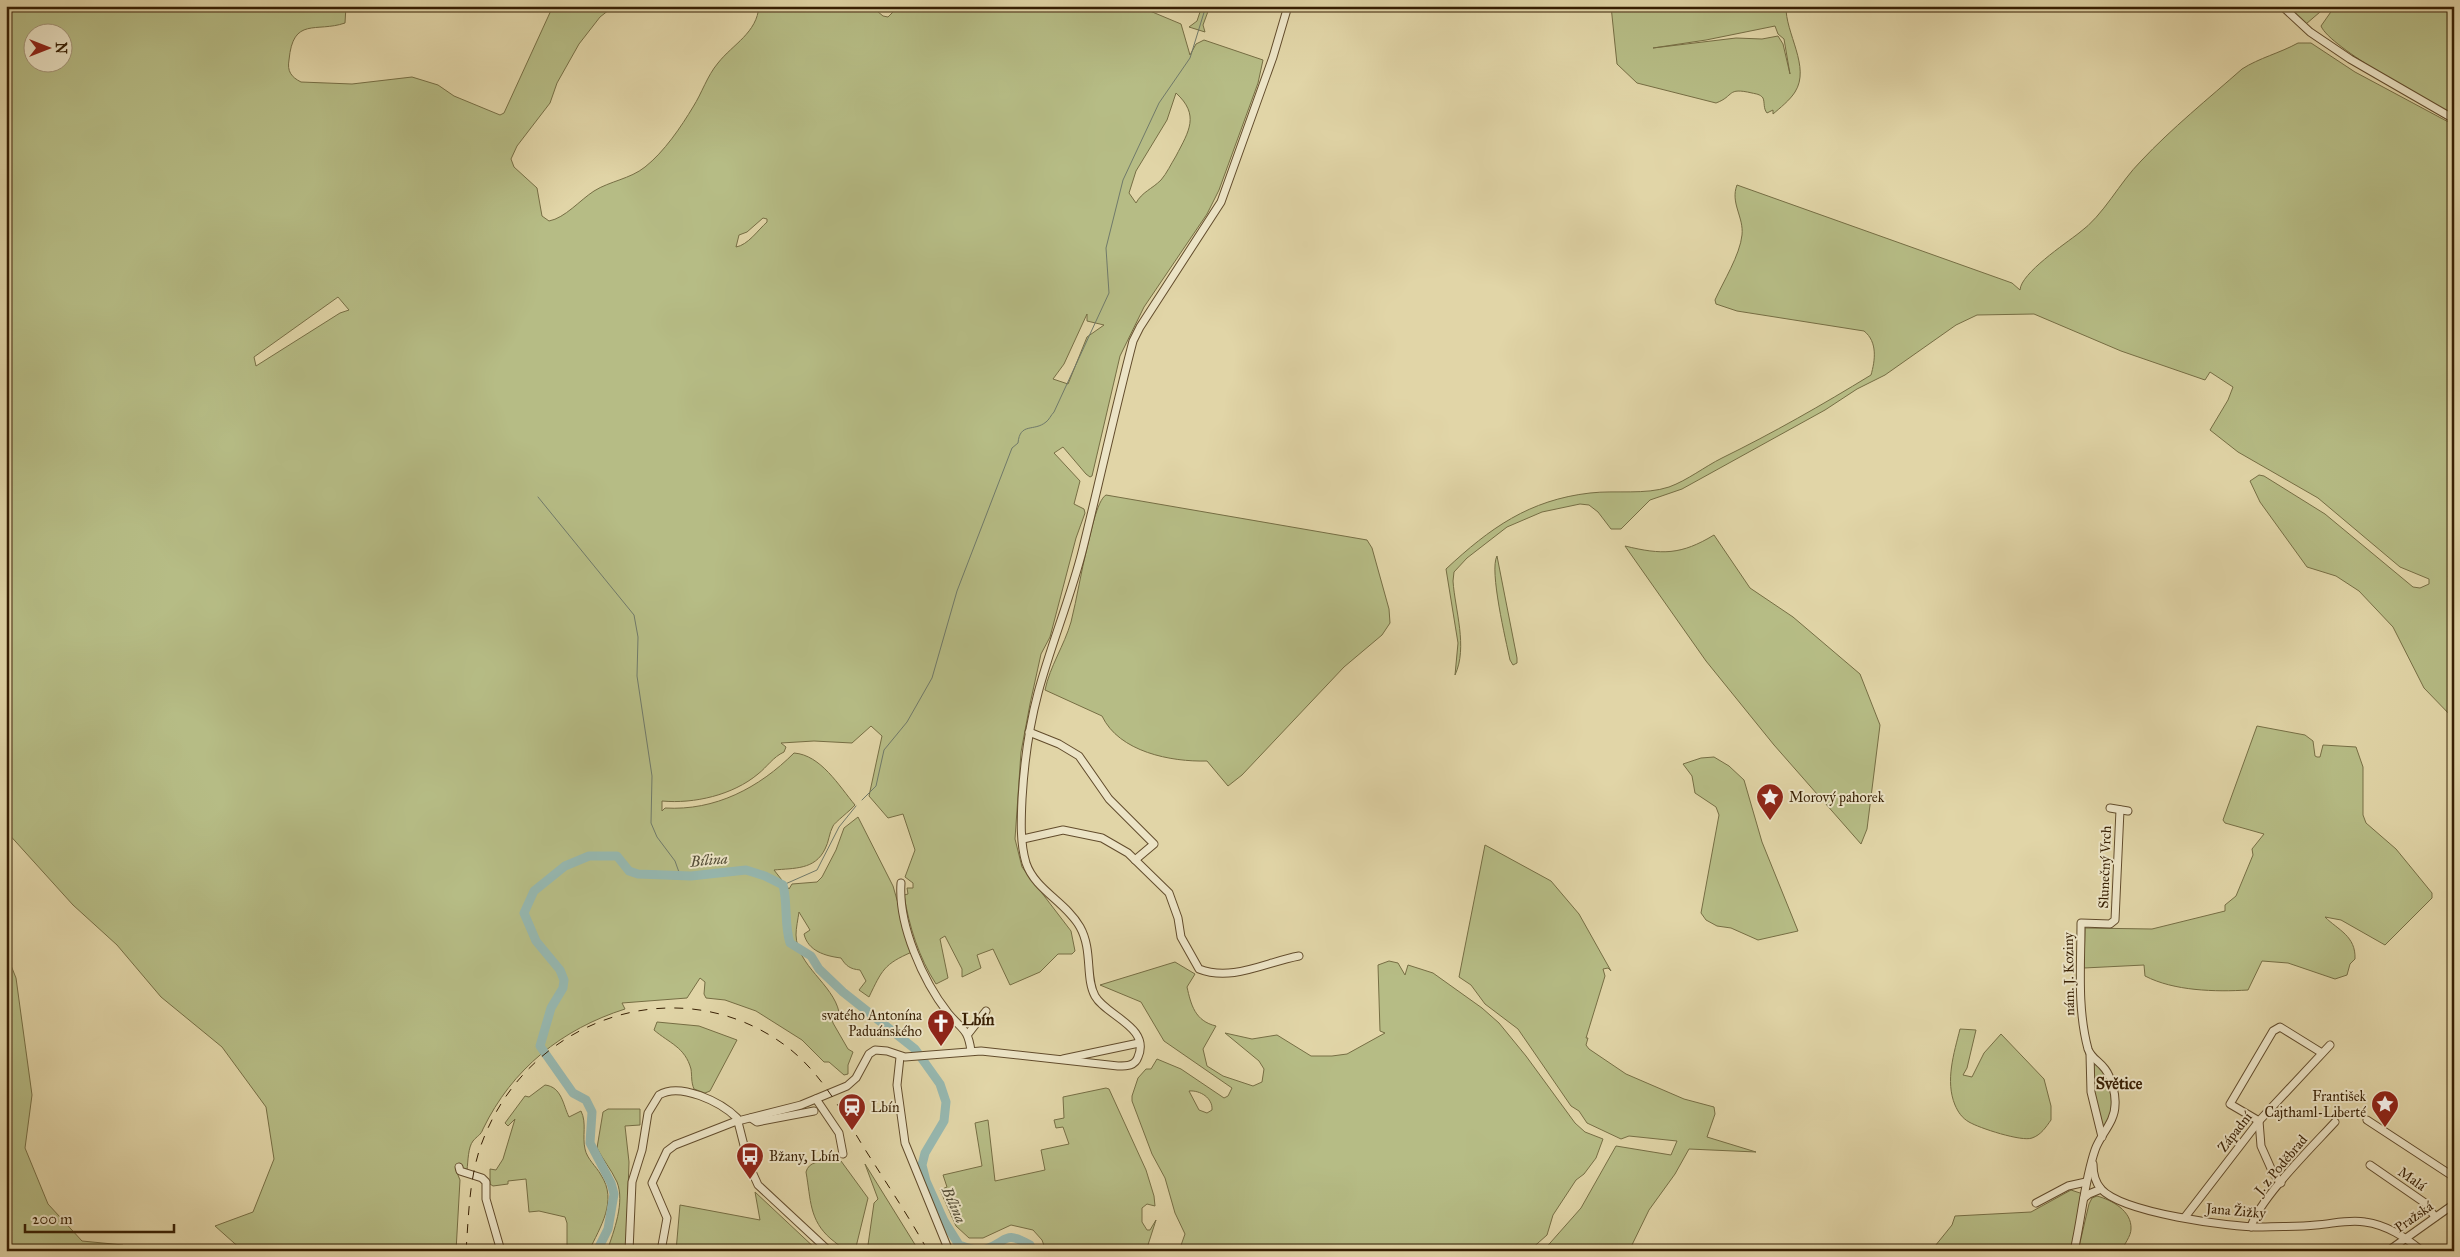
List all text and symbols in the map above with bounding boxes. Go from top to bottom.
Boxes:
north arrow [22,22,72,72]
text: N [52,42,69,54]
place icon: Morový pahorek [1755,782,1785,821]
place label: Morový pahorek [1789,789,1885,806]
street label: Slunečný Vrch [2095,825,2115,909]
water label: Bílina [688,849,729,871]
street label: nám. J. Koziny [2060,932,2079,1016]
place label: svatého Antonína Paduánského [822,1007,922,1040]
church icon: svatého Antonína Paduánského [926,1008,956,1047]
district label: Lbín [962,1010,995,1029]
district label: Světice [2096,1074,2143,1093]
place label: František Cajthaml-Liberté [2264,1088,2366,1121]
place icon: František Cajthaml-Liberté [2370,1089,2400,1128]
station icon: Lbín [837,1092,867,1131]
place label: Lbín [871,1099,900,1116]
street label: Západní [2214,1108,2257,1155]
street label: J. z Poděbrad [2250,1131,2312,1201]
bus stop icon: Bžany, Lbín [735,1141,765,1180]
place label: Bžany, Lbín [769,1148,840,1165]
street label: Malá [2395,1163,2429,1195]
water label: Bílina [938,1183,970,1226]
street label: Jana Žižky [2203,1198,2267,1223]
street label: Pražská [2391,1198,2437,1236]
scale bar [25,1202,174,1234]
text: 200 m [32,1210,73,1228]

